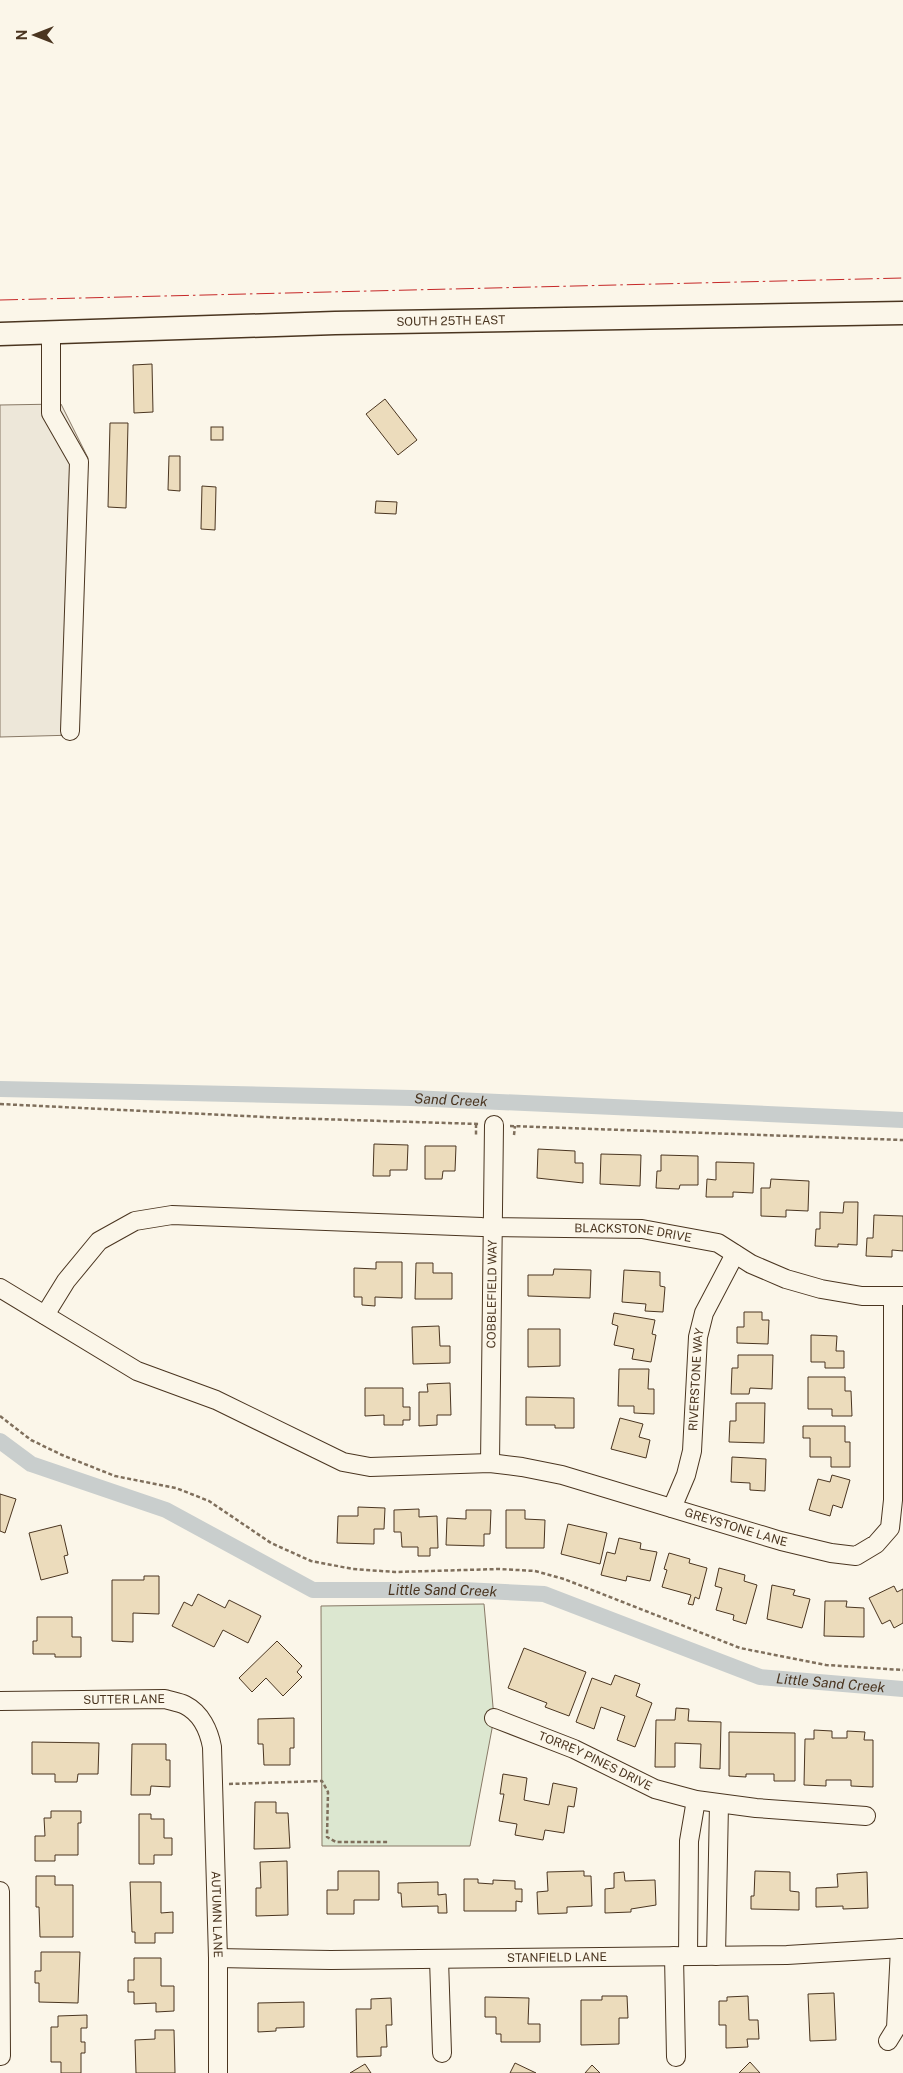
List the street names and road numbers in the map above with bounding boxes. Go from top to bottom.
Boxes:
street label: SOUTH 25TH EAST [396,313,505,329]
street label: BLACKSTONE DRIVE [574,1221,693,1245]
street label: COBBLEFIELD WAY [484,1239,500,1349]
street label: RIVERSTONE WAY [686,1326,707,1431]
street label: GREYSTONE LANE [683,1505,789,1549]
street label: SUTTER LANE [83,1692,165,1707]
street label: TORREY PINES DRIVE [536,1729,654,1793]
street label: AUTUMN LANE [209,1871,225,1958]
street label: STANFIELD LANE [507,1950,607,1965]

